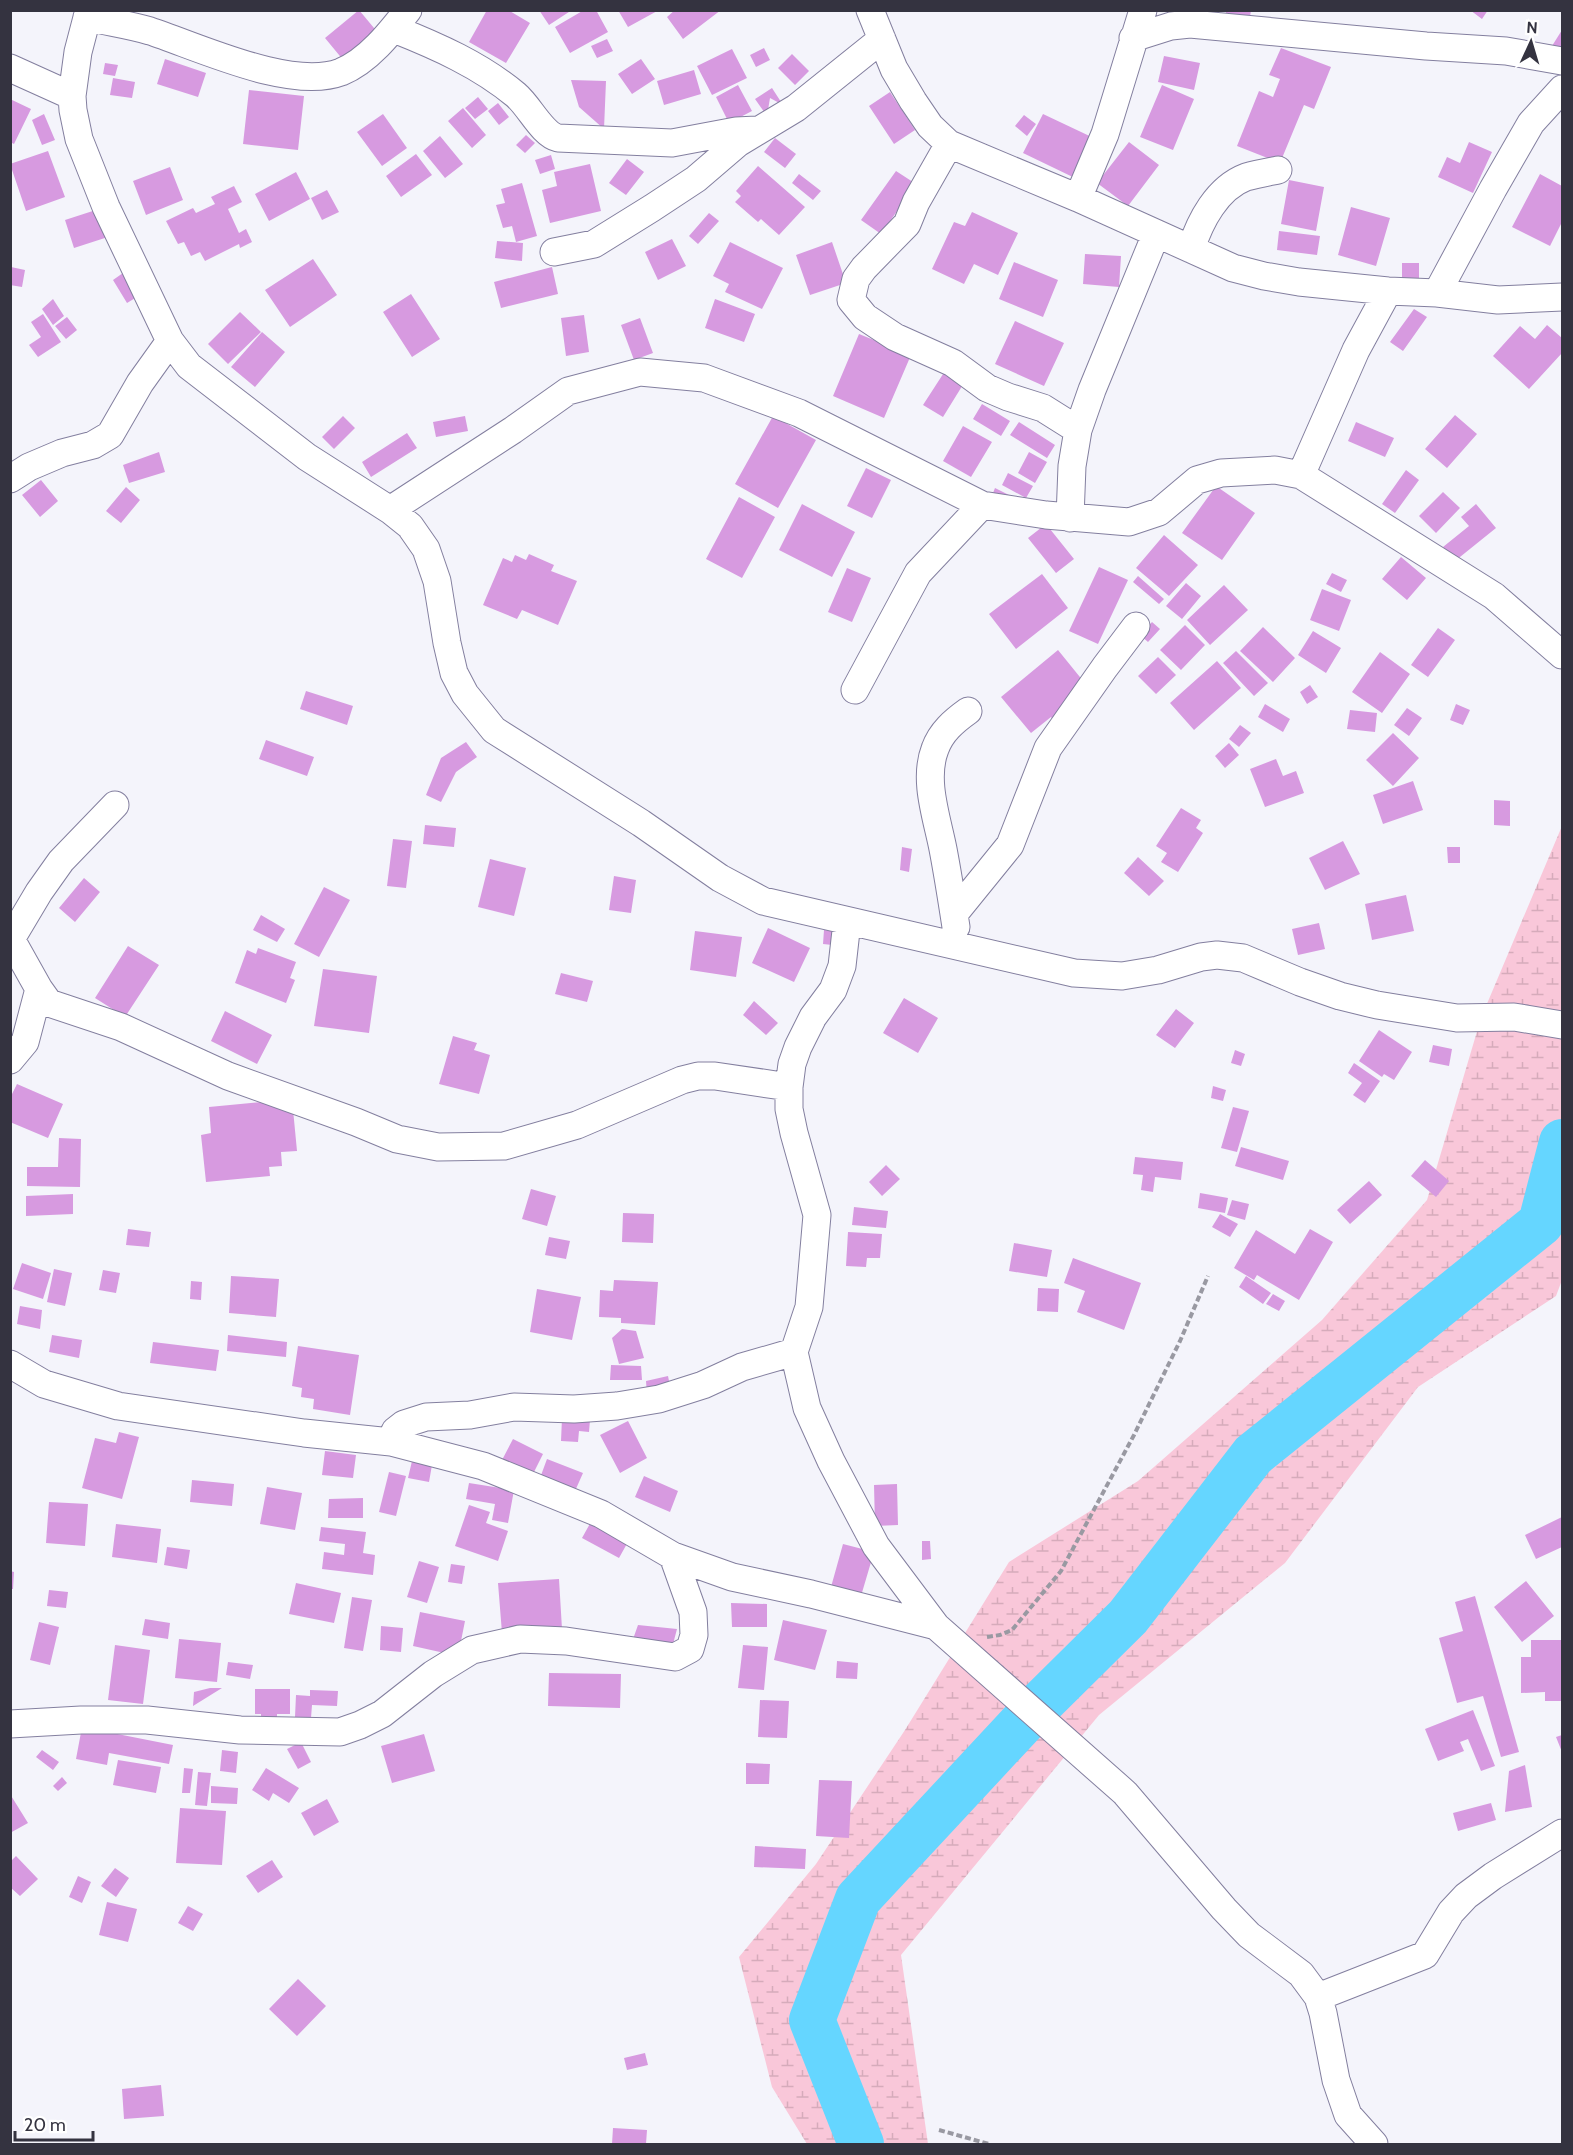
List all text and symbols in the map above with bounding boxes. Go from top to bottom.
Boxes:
north arrow [1501,12,1561,72]
text: N [1526,18,1538,37]
scale bar [15,2104,93,2142]
text: 20 m [24,2114,66,2136]

